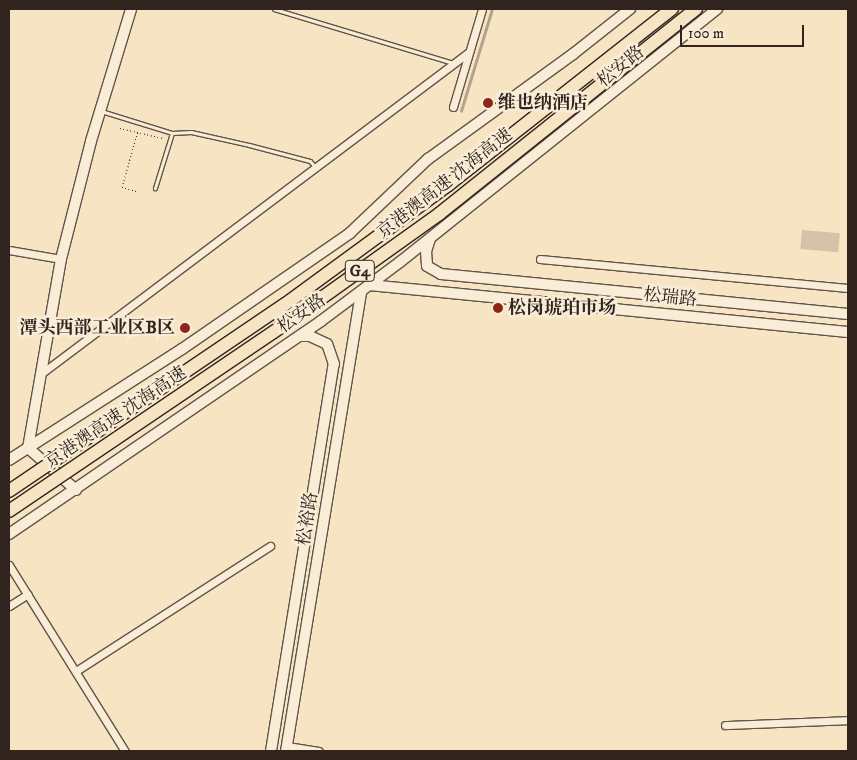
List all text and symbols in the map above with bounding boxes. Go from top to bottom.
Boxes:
scale bar [682,15,806,47]
text: 100 m [688,24,724,43]
street label: 松安路 [593,42,649,92]
place label: 维也纳酒店 [498,92,588,114]
marker: 维也纳酒店 [482,97,494,109]
street label: 京港澳高速 沈海高速 [373,124,517,244]
road number: G4 [344,258,376,284]
street label: 松瑞路 [642,284,698,312]
street label: 松安路 [274,290,330,338]
place label: 松岗琥珀市场 [508,297,616,319]
marker: 松岗琥珀市场 [492,302,504,314]
place label: 潭头西部工业区B区 [20,317,175,339]
marker: 潭头西部工业区B区 [179,322,191,334]
street label: 京港澳高速 沈海高速 [41,363,191,473]
street label: 松裕路 [293,491,323,547]

